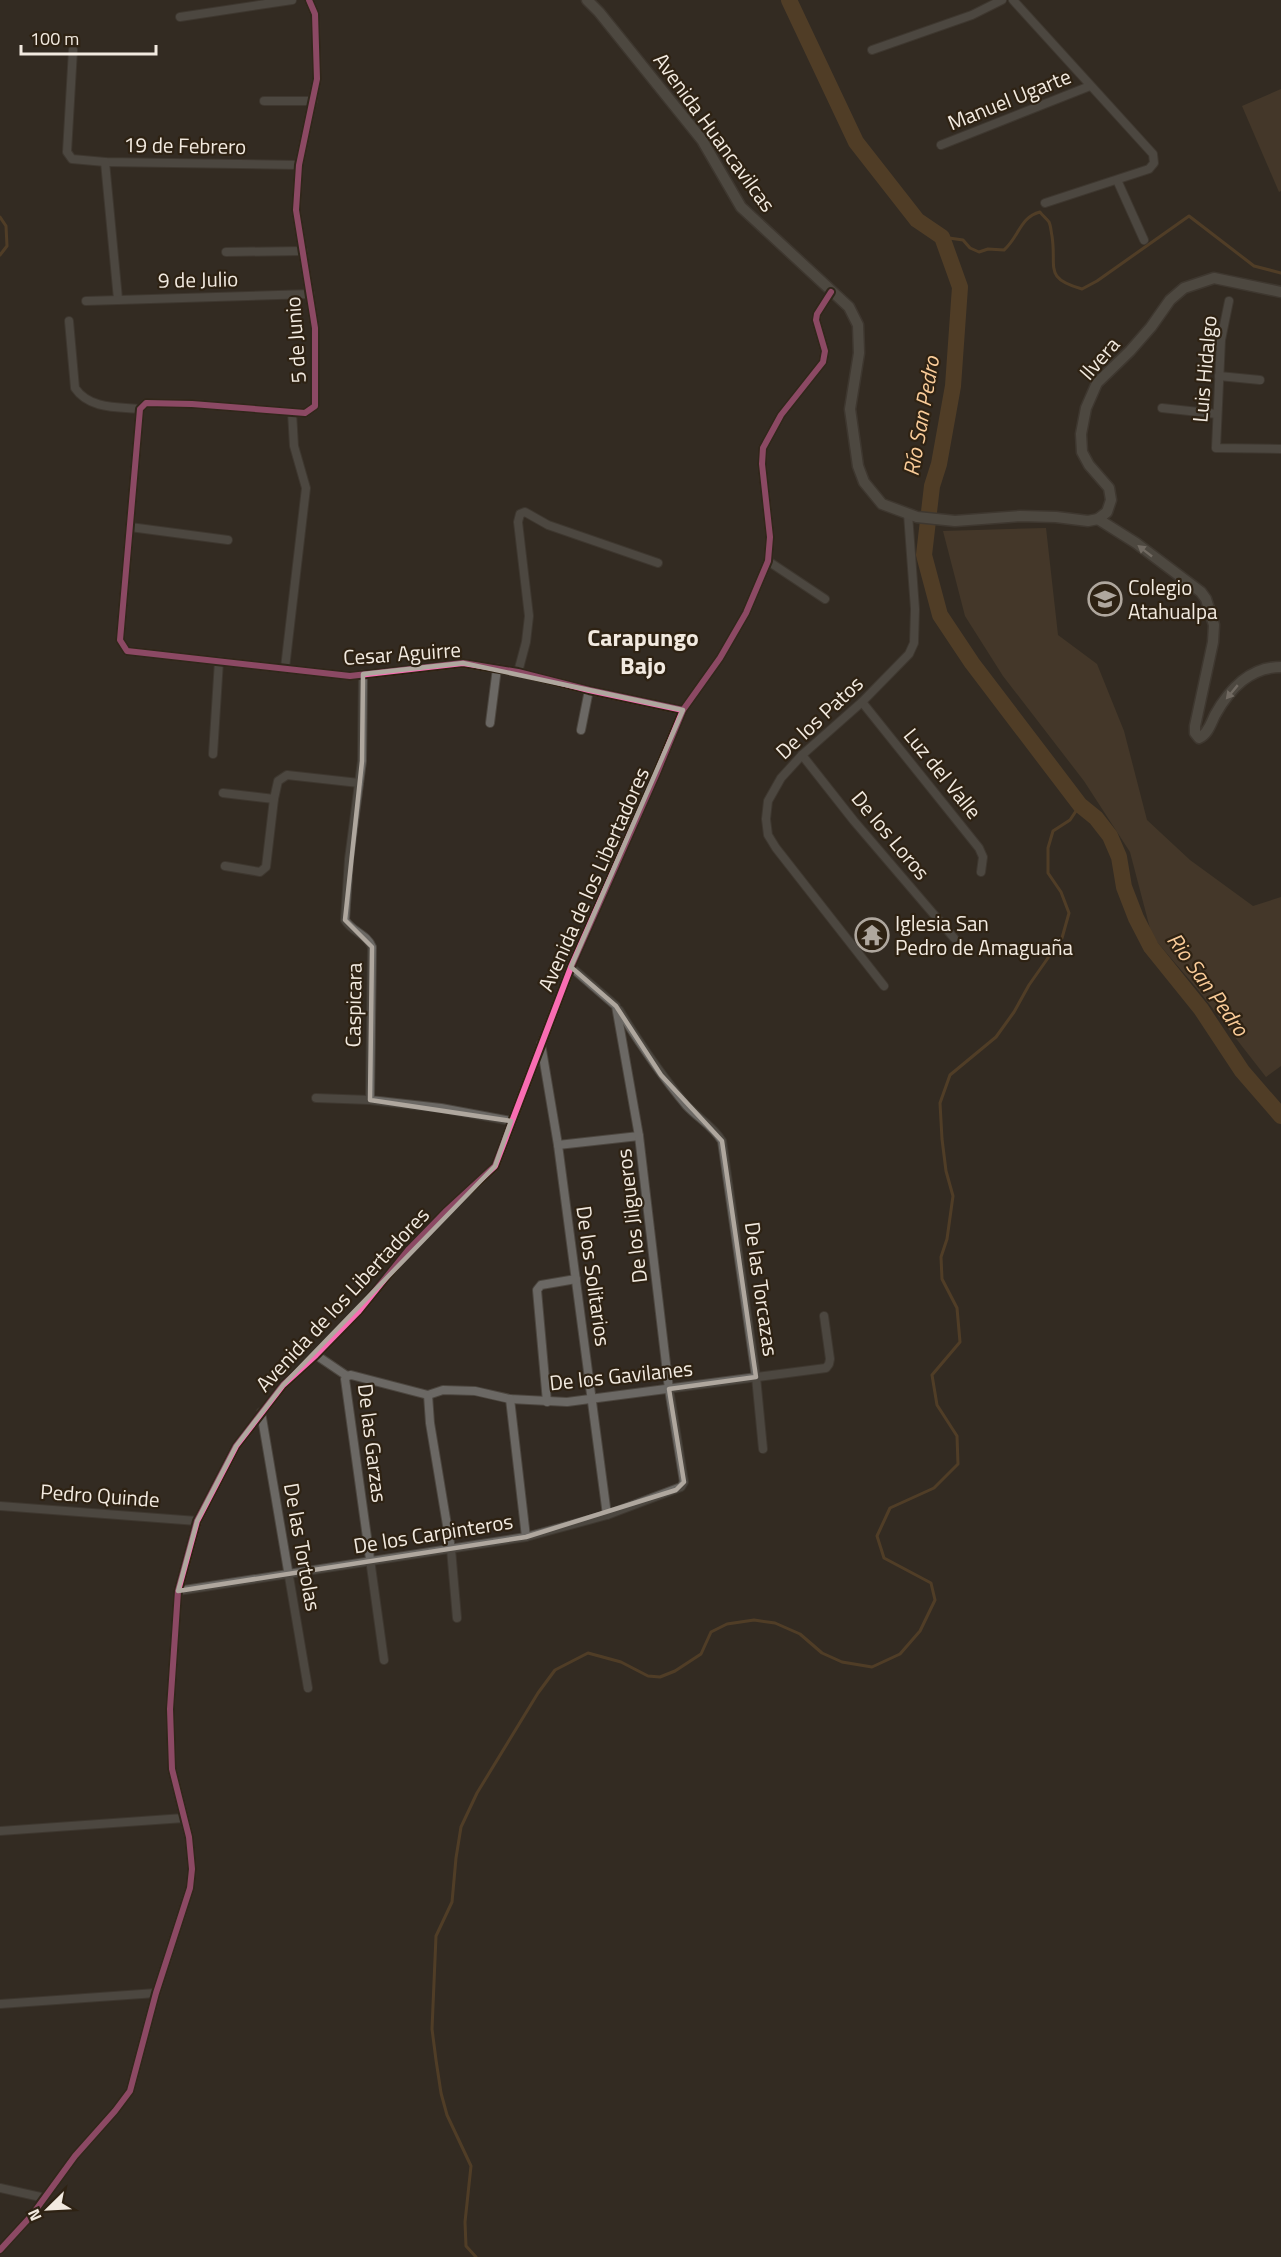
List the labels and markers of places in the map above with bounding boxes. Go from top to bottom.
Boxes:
place label: Colegio Atahualpa [1128,571,1218,627]
school or university icon: Colegio Atahualpa [1087,581,1123,617]
place label: Iglesia San Pedro de Amaguaña [895,907,1074,963]
temple icon: Iglesia San Pedro de Amaguaña [854,917,890,953]

